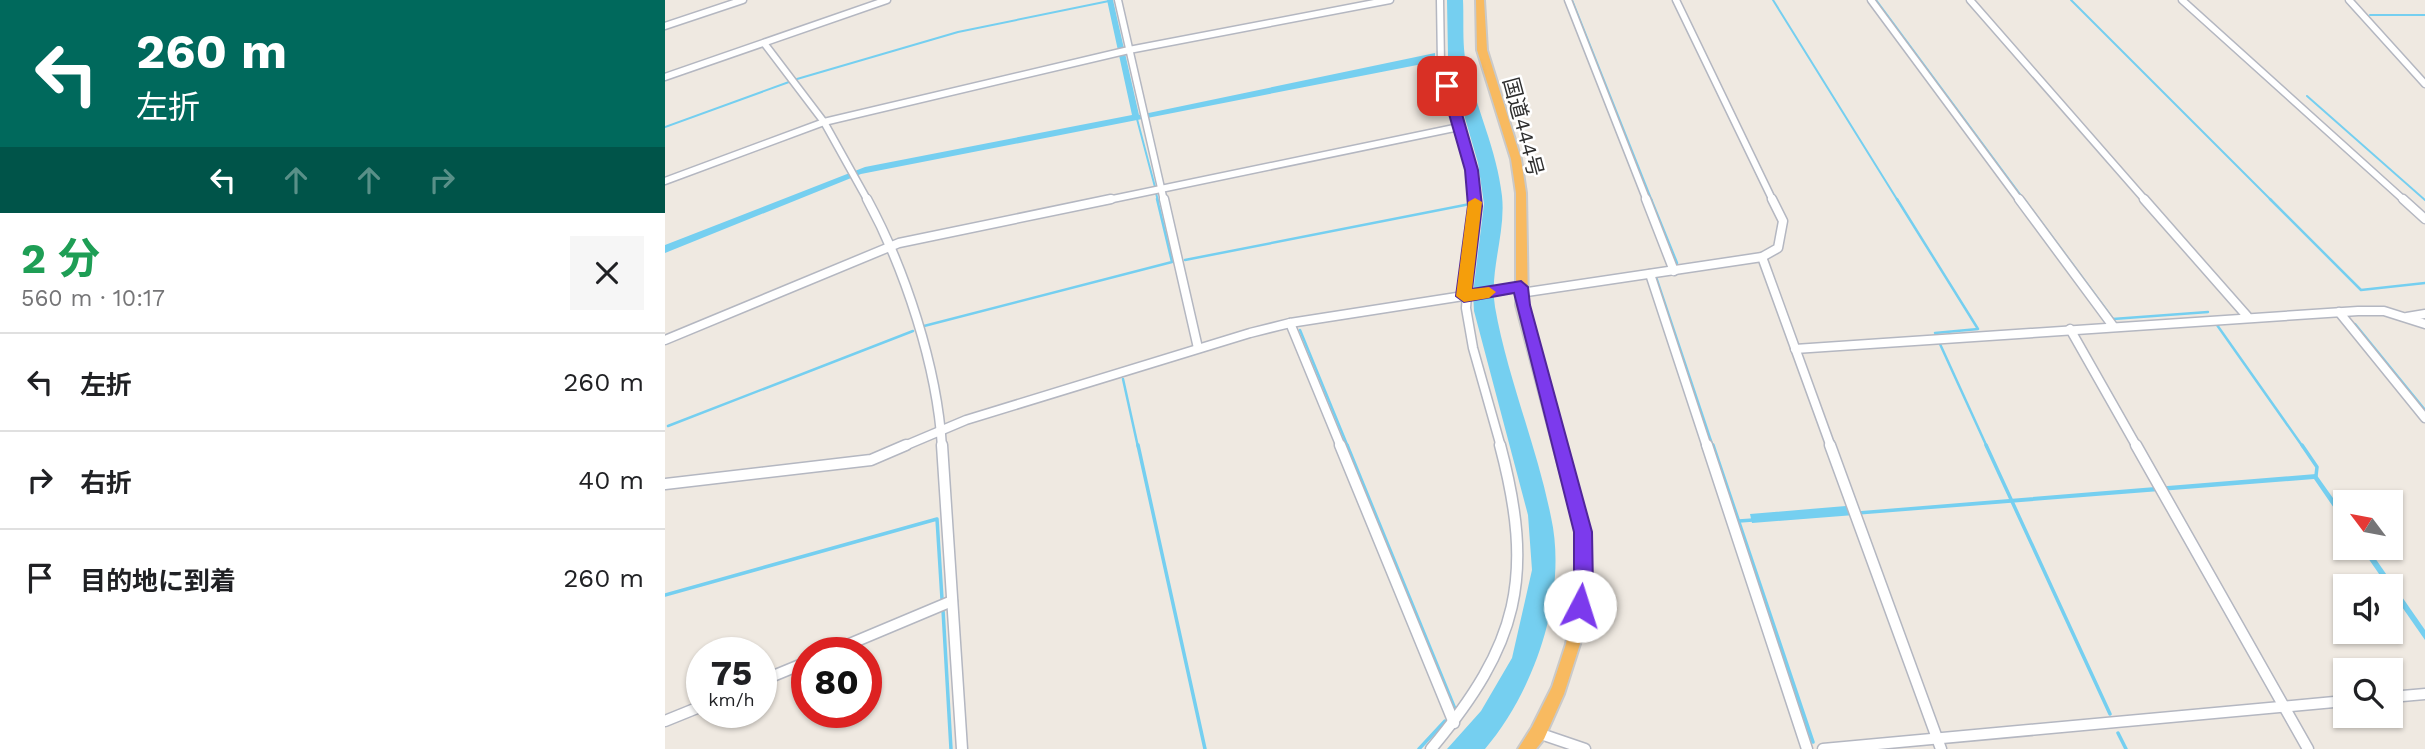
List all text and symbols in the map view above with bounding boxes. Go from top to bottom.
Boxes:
text: 260 m [136,22,287,80]
icon: left [21,28,112,119]
pin [1417,56,1477,116]
icon: arrive [1428,67,1466,105]
street label: 国道444号 [1498,75,1549,179]
text: 左折 [136,88,200,126]
icon: left [204,161,242,199]
icon: ahead [277,161,315,199]
icon: ahead [350,161,388,199]
icon: right [423,161,461,199]
text: 2 分 [21,234,100,283]
button: close [570,236,644,310]
text: 560 m · 10:17 [21,285,165,312]
icon: left [21,363,59,401]
text: 260 m [563,367,644,397]
text: 左折 [80,370,132,400]
icon: right [21,461,59,499]
text: 40 m [578,465,644,495]
text: 右折 [80,468,132,498]
north arrow [2333,490,2403,560]
map controls [2333,490,2403,728]
icon: arrive [21,559,59,597]
text: 260 m [563,563,644,593]
text: 目的地に到着 [80,566,236,596]
position arrow [1543,569,1617,643]
button: sound [2333,574,2403,644]
speed limit sign: 80 [791,637,882,728]
text: 75 [711,652,752,694]
button: search [2333,658,2403,728]
text: km/h [708,689,755,710]

